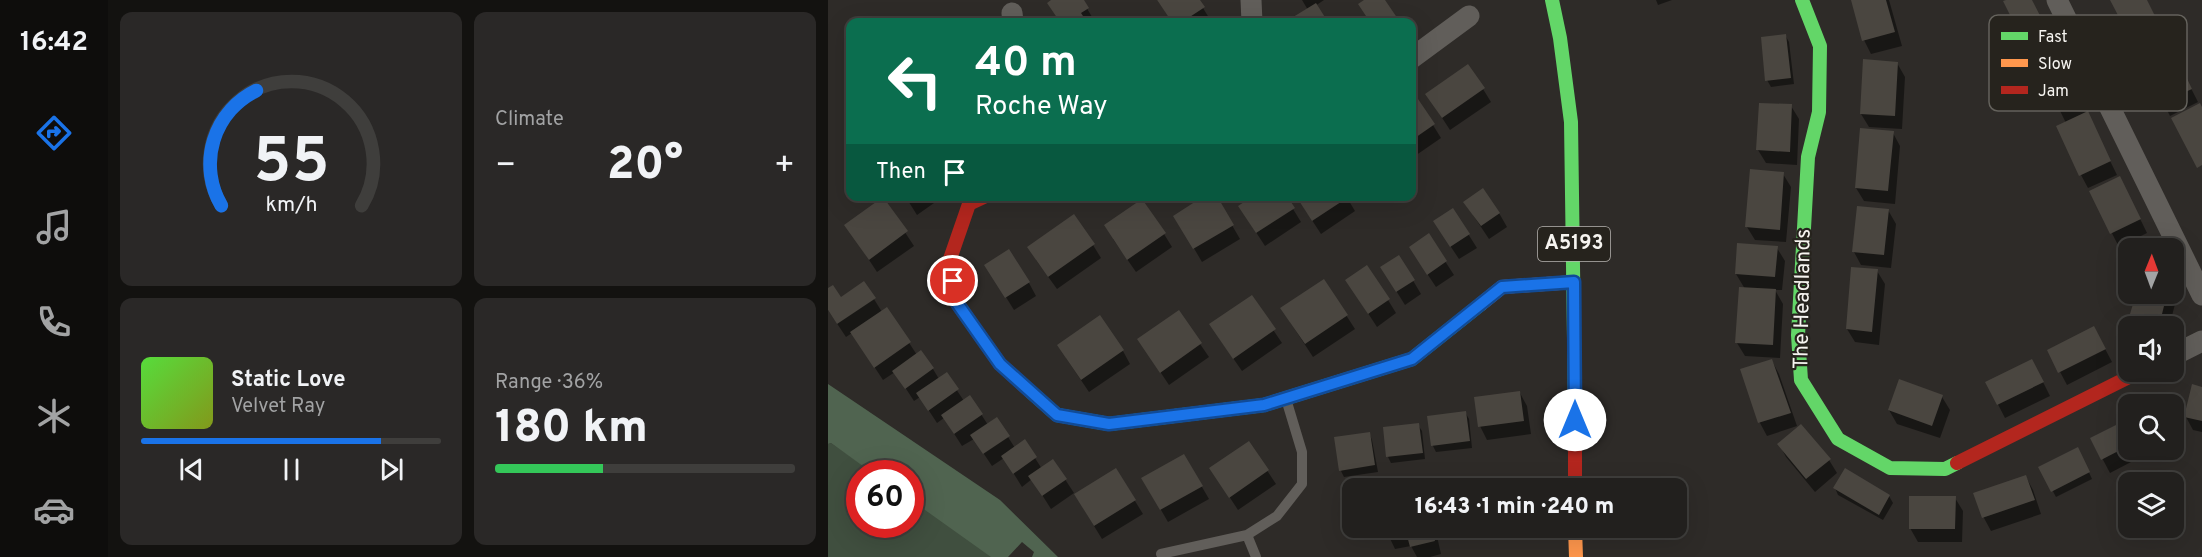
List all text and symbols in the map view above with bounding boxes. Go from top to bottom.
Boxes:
legend [1989,15,2187,111]
text: 16:42 [20,26,88,60]
text: Fast [2038,28,2068,48]
text: 40 m [975,38,1077,91]
icon: left [876,42,954,120]
text: Slow [2038,55,2072,75]
text: Jam [2038,82,2069,102]
text: Roche Way [975,90,1108,124]
text: Climate [495,107,564,133]
icon: directions [33,112,75,154]
text: 55 [253,125,329,204]
text: 20° [607,138,683,195]
text: − [495,146,516,188]
text: + [774,146,795,188]
icon: arrive [938,156,971,189]
text: Then [876,159,926,186]
text: km/h [265,192,317,219]
icon: music [33,206,75,248]
road number: A5193 [1538,227,1610,261]
street label: The Headlands [1788,229,1818,369]
north arrow [2118,238,2184,304]
map controls [2118,238,2184,538]
pin [927,255,978,306]
icon: arrive [936,264,969,297]
icon: phone [33,301,75,343]
button: sound [2118,316,2184,382]
text: Static Love [231,367,345,394]
text: Range · 36% [495,370,603,396]
position arrow [1543,388,1607,452]
text: Velvet Ray [231,394,325,420]
button: search [2118,394,2184,460]
icon: climate [33,395,75,437]
text: 180 km [495,401,648,458]
icon: previous [175,453,208,486]
icon: pause [275,453,308,486]
icon: next [375,453,408,486]
speed limit sign: 60 [846,460,924,538]
button: layers [2118,472,2184,538]
icon: car [33,489,75,531]
text: 16:43 · 1 min · 240 m [1415,494,1614,521]

